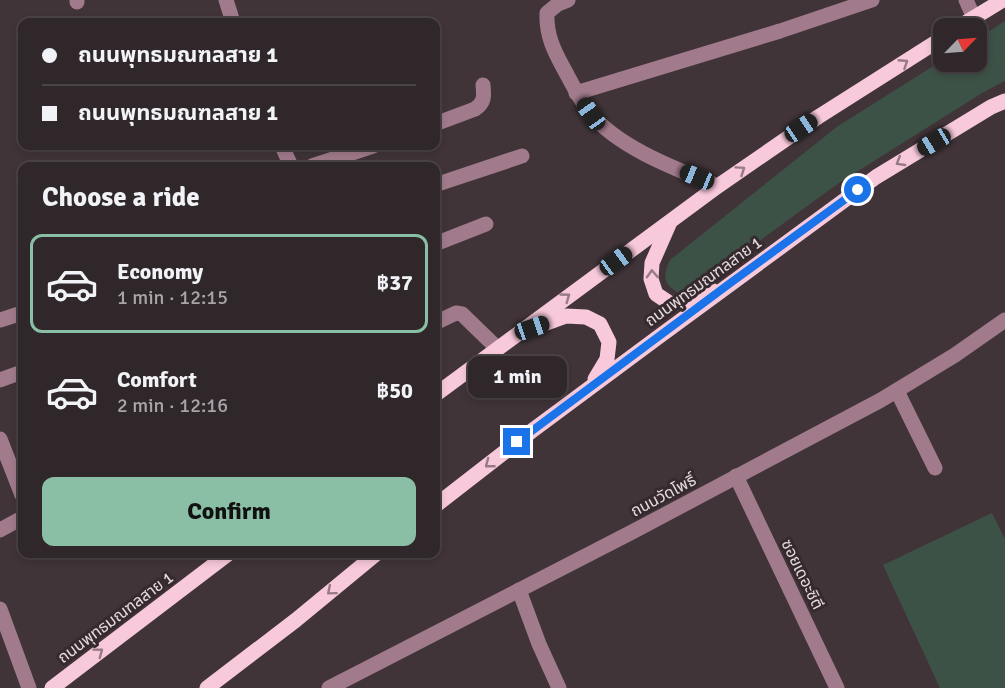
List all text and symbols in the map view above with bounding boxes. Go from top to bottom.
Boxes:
north arrow [933,18,987,72]
map controls [933,18,987,72]
text: ถนนพุทธมณฑลสาย 1 [78,41,278,68]
one-way arrow [897,59,908,70]
car [573,94,609,134]
text: ถนนพุทธมณฑลสาย 1 [78,99,278,126]
car [781,110,821,146]
car [914,125,954,159]
one-way arrow [896,155,906,167]
car [677,162,717,192]
one-way arrow [734,166,745,177]
route start [844,176,871,203]
text: Choose a ride [42,181,200,214]
street label: ถนนพุทธมณฑลสาย 1 [641,233,766,331]
car [596,243,636,279]
icon: car [45,257,99,311]
text: Economy [117,258,203,285]
text: ฿37 [376,269,413,296]
one-way arrow [646,269,659,278]
text: 1 min · 12:15 [117,285,228,310]
one-way arrow [560,294,571,305]
car [512,314,552,342]
callout: 1 min [468,355,566,397]
text: 1 min [493,364,542,389]
icon: car [45,365,99,419]
text: Comfort [117,366,197,393]
text: ฿50 [376,377,413,404]
text: 2 min · 12:16 [117,393,228,418]
route end [503,428,530,455]
one-way arrow [485,457,496,468]
street label: ถนนวัดโพธิ์ [627,470,700,521]
button: Confirm [42,477,416,546]
street label: ซอยเดอะซิตี [777,536,828,613]
street label: ถนนพุทธมณฑลสาย 1 [54,568,177,668]
one-way arrow [327,584,338,595]
one-way arrow [92,649,103,660]

